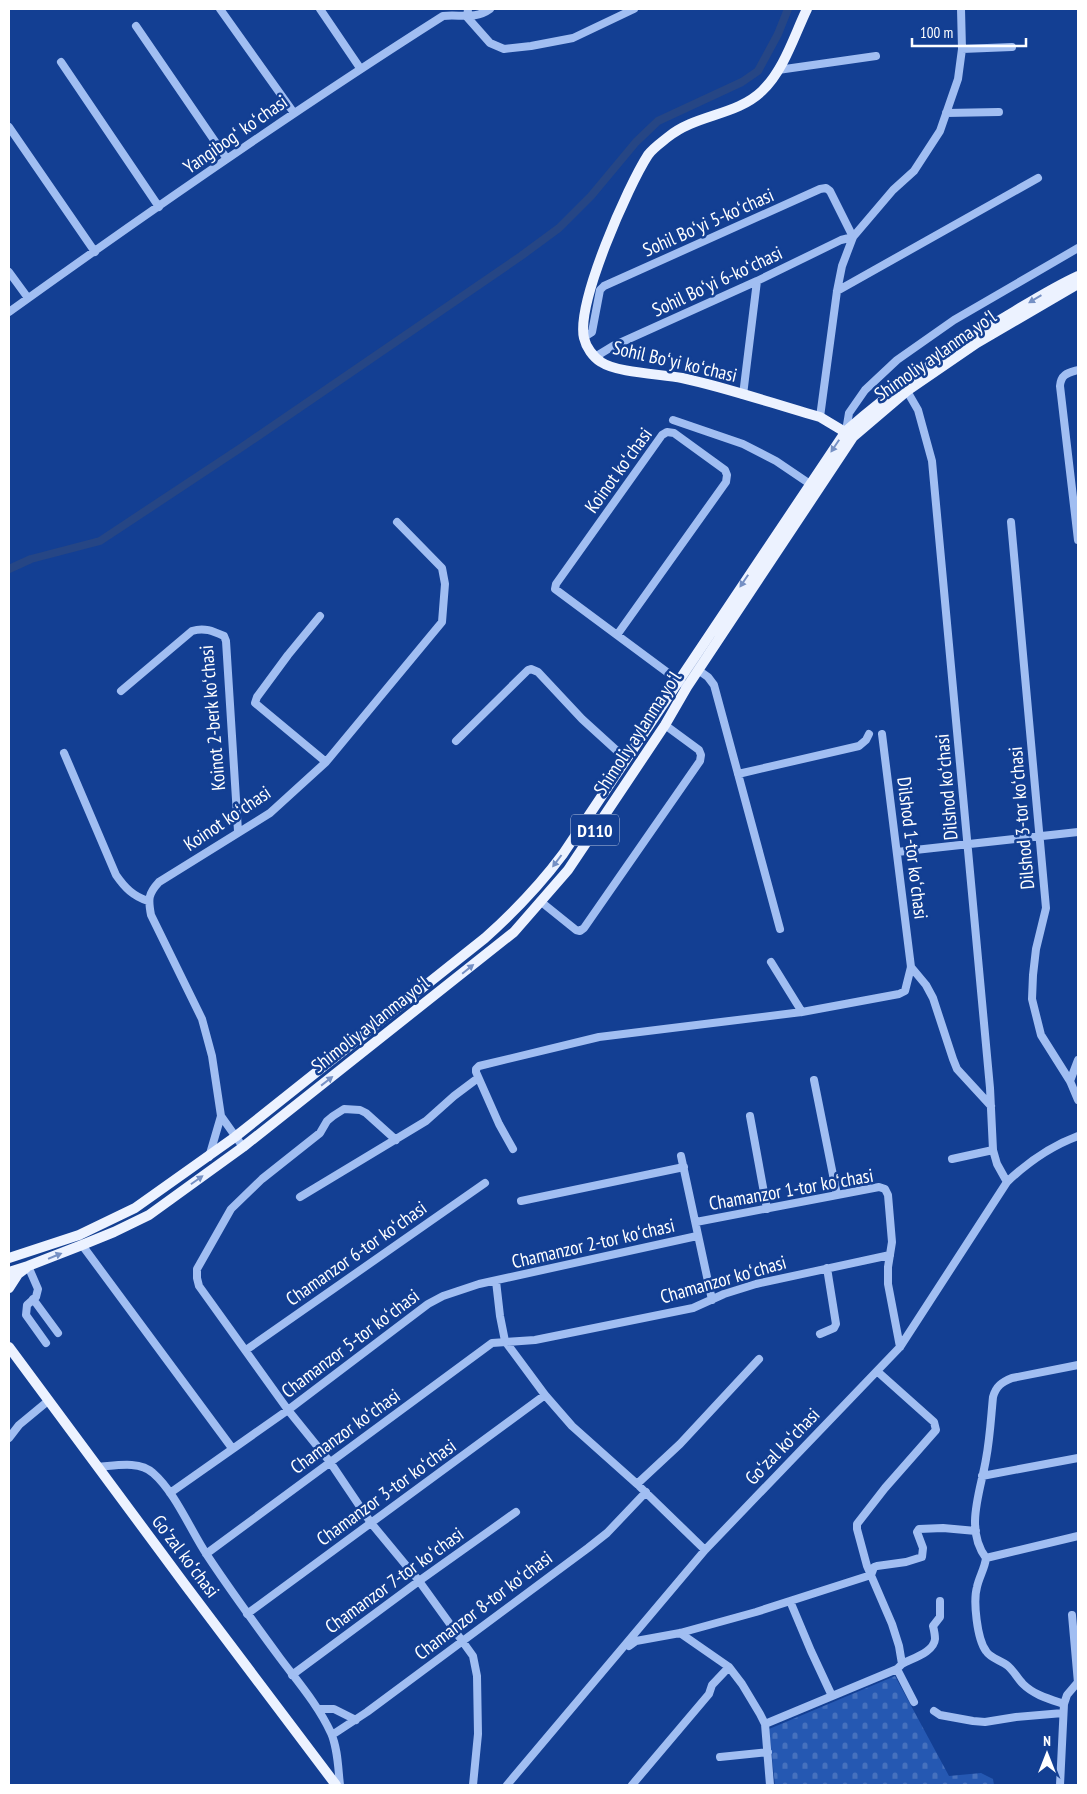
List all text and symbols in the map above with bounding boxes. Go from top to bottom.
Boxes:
scale bar [912,15,1026,47]
text: 100 m [920,23,953,42]
street label: Yangibogʻ koʻchasi [178,89,292,179]
street label: Sohil Boʻyi 5-koʻchasi [639,182,777,262]
street label: Sohil Boʻyi 6-koʻchasi [648,240,786,322]
one-way arrow [1029,294,1042,303]
street label: Shimoliy aylanma yoʻl [869,304,1001,406]
street label: Sohil Boʻyi koʻchasi [611,335,739,387]
street label: Koinot koʻchasi [579,423,657,517]
one-way arrow [830,439,840,453]
one-way arrow [740,574,749,587]
street label: Koinot 2-berk koʻchasi [194,644,230,792]
street label: Shimoliy aylanma yoʻl [588,666,686,800]
street label: Dilshod koʻchasi [929,733,963,841]
street label: Dilshod 3-tor koʻchasi [1003,746,1039,890]
street label: Dilshod 1-tor koʻchasi [892,775,934,921]
street label: Koinot koʻchasi [179,780,275,856]
road number: D110 [571,814,619,846]
one-way arrow [552,855,562,868]
one-way arrow [461,964,474,975]
street label: Shimoliy aylanma yoʻl [306,970,434,1078]
one-way arrow [320,1076,333,1087]
street label: Chamanzor 1-tor koʻchasi [707,1163,875,1215]
one-way arrow [191,1175,204,1185]
street label: Chamanzor 6-tor koʻchasi [281,1195,431,1311]
street label: Chamanzor 2-tor koʻchasi [509,1213,677,1273]
street label: Chamanzor koʻchasi [657,1250,789,1308]
one-way arrow [48,1252,63,1260]
street label: Chamanzor 5-tor koʻchasi [276,1283,424,1403]
street label: Chamanzor koʻchasi [285,1383,405,1479]
street label: Goʻzal koʻchasi [739,1403,825,1489]
street label: Chamanzor 3-tor koʻchasi [312,1433,460,1551]
street label: Goʻzal koʻchasi [147,1510,225,1602]
street label: Chamanzor 7-tor koʻchasi [320,1522,468,1638]
street label: Chamanzor 8-tor koʻchasi [409,1545,557,1665]
north arrow [1022,1729,1072,1779]
text: N [1043,1732,1051,1750]

